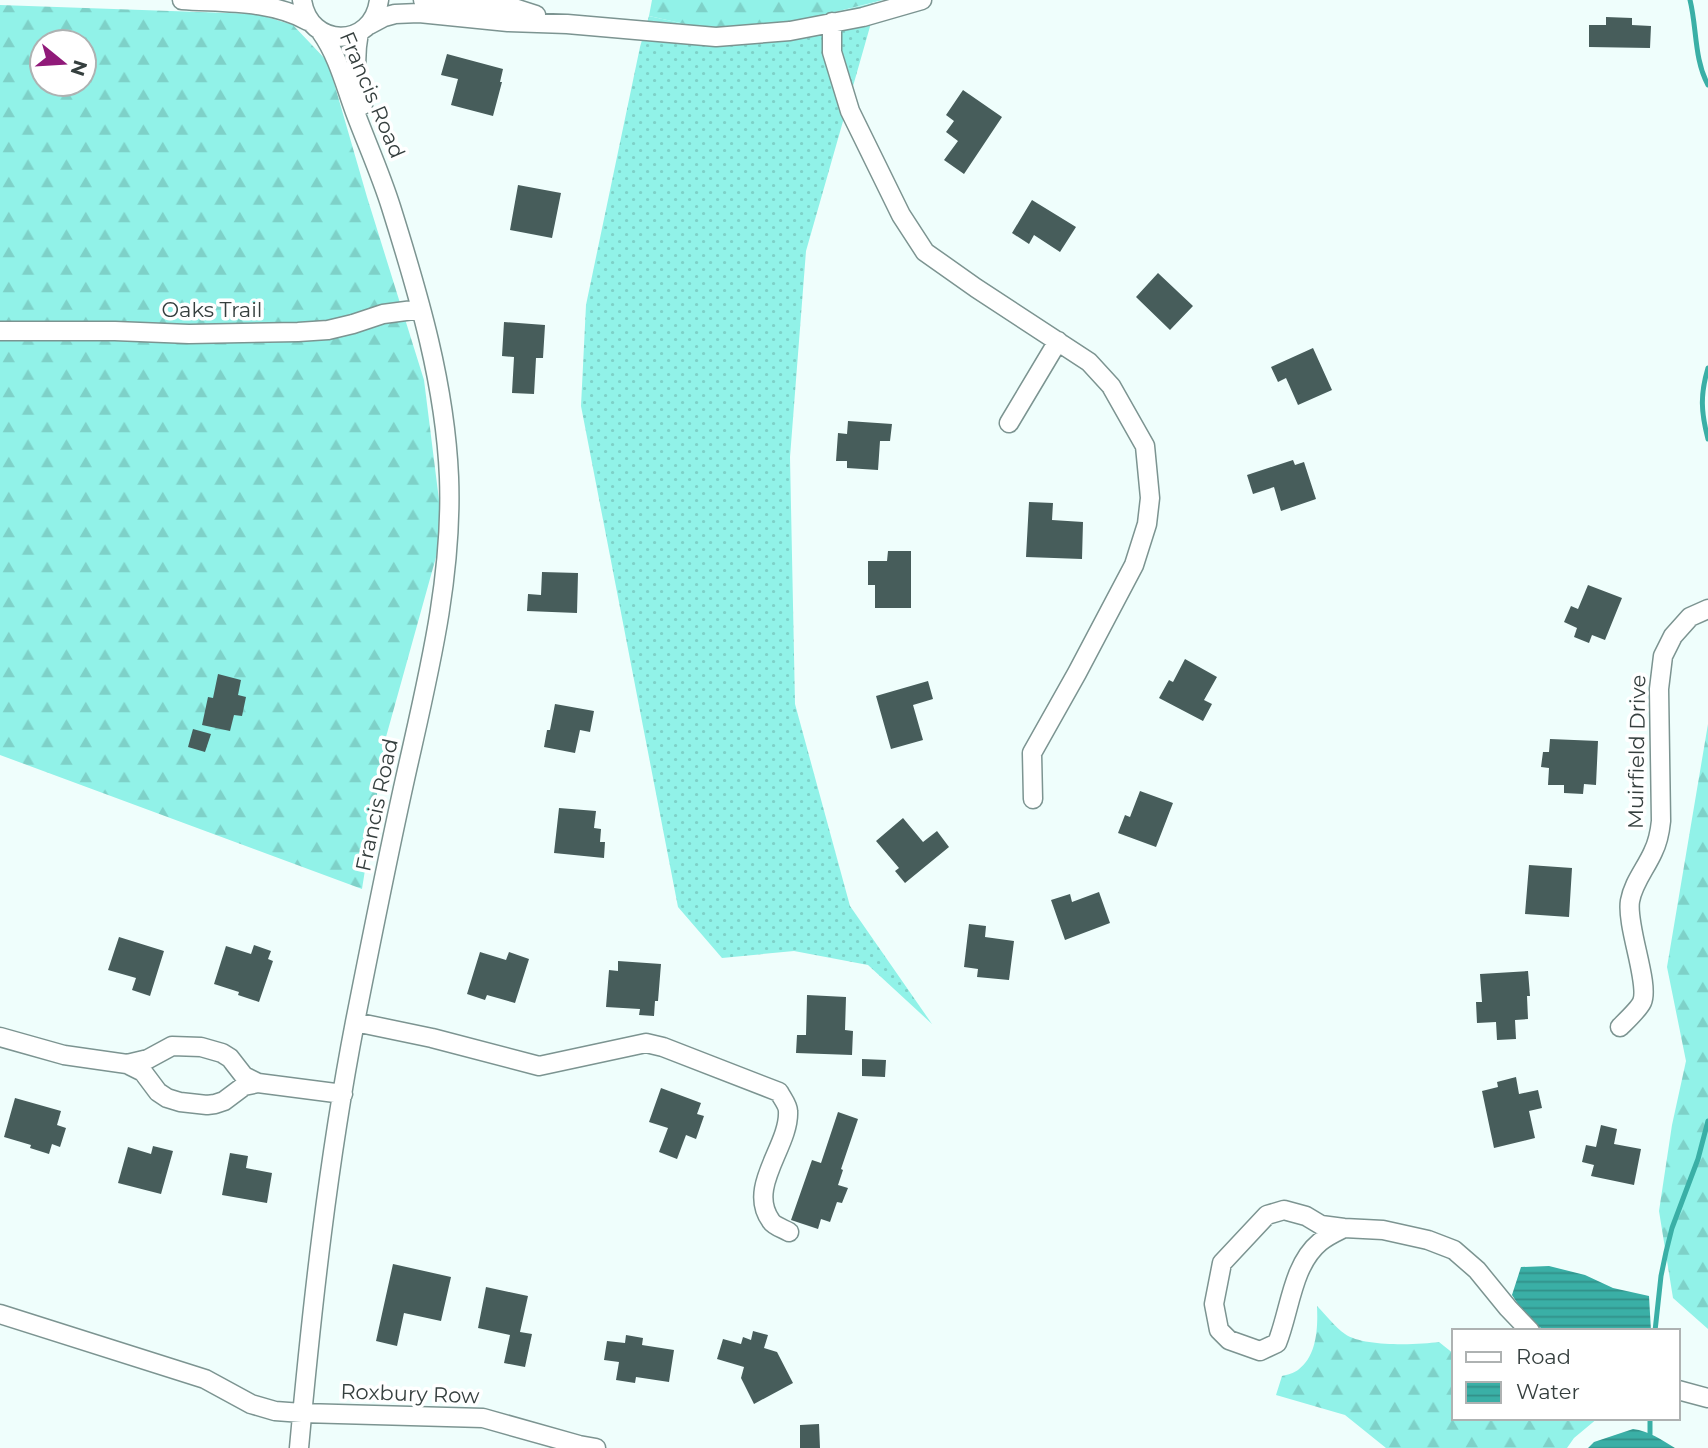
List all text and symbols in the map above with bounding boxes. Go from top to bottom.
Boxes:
north arrow [28,28,98,98]
street label: Francis Road [335,28,410,162]
text: N [65,57,92,79]
street label: Oaks Trail [162,297,263,322]
street label: Muirfield Drive [1623,675,1650,829]
street label: Francis Road [350,736,403,874]
legend [1452,1329,1680,1420]
text: Road [1516,1344,1571,1369]
street label: Roxbury Row [340,1379,481,1408]
text: Water [1516,1379,1580,1404]

